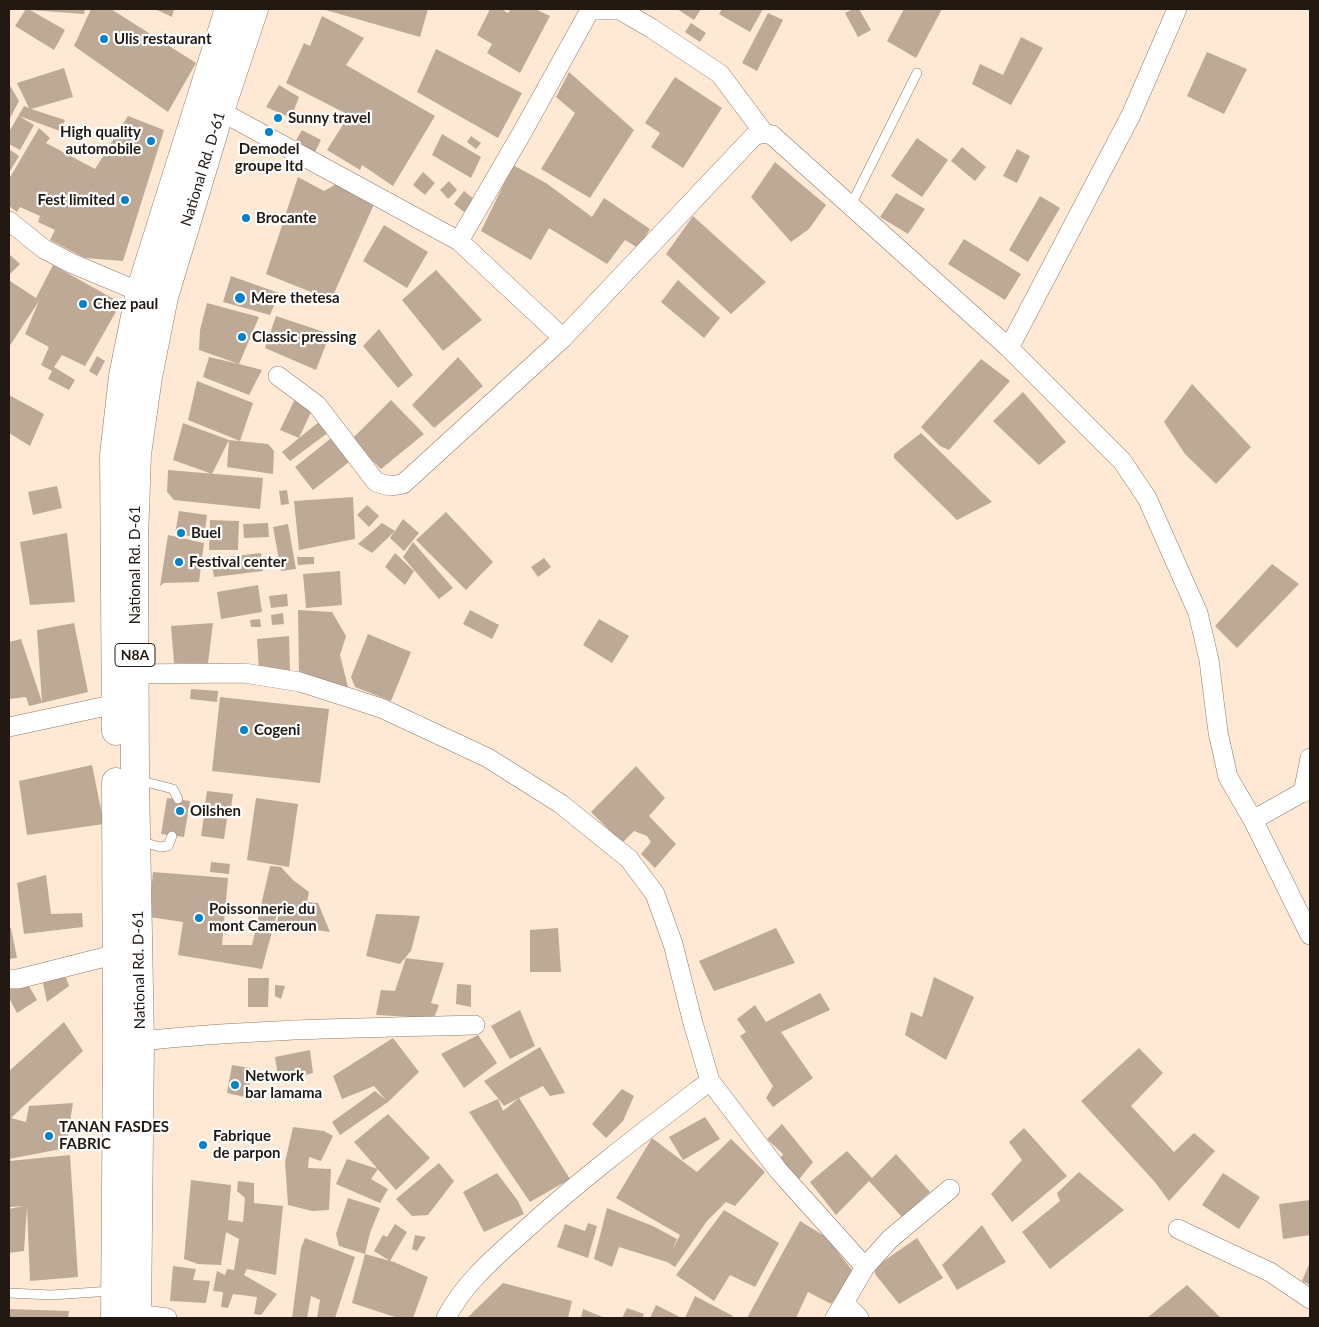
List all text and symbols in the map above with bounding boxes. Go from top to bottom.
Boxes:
place label: Ulis restaurant [114,30,211,48]
marker: Ulis restaurant [98,33,110,45]
place label: Sunny travel [288,109,371,127]
street label: National Rd. D-61 [177,110,229,228]
marker: Sunny travel [272,112,284,124]
place label: High quality automobile [60,123,141,158]
marker: Demodel groupe ltd [263,126,275,138]
marker: High quality automobile [145,135,157,147]
place label: Demodel groupe ltd [235,140,303,175]
place label: Fest limited [37,191,115,209]
marker: Fest limited [119,194,131,206]
place label: Brocante [256,209,316,227]
marker: Brocante [240,212,252,224]
place label: Mere thetesa [251,289,340,307]
marker: Mere thetesa [233,291,247,305]
place label: Chez paul [93,295,158,313]
marker: Chez paul [77,298,89,310]
place label: Classic pressing [252,328,356,346]
marker: Classic pressing [236,331,248,343]
street label: National Rd. D-61 [126,506,144,624]
place label: Buel [191,524,221,542]
marker: Buel [175,527,187,539]
place label: Festival center [189,553,286,571]
marker: Festival center [173,556,185,568]
road number: N8A [115,644,155,666]
place label: Cogeni [254,721,300,739]
marker: Cogeni [238,724,250,736]
place label: Oilshen [190,802,241,820]
marker: Oilshen [174,805,186,817]
place label: Poissonnerie du mont Cameroun [209,900,317,935]
street label: National Rd. D-61 [129,911,149,1029]
marker: Poissonnerie du mont Cameroun [193,912,205,924]
place label: Network bar lamama [245,1067,322,1102]
marker: Network bar lamama [229,1079,241,1091]
place label: TANAN FASDES FABRIC [59,1118,169,1153]
place label: Fabrique de parpon [213,1127,280,1162]
marker: TANAN FASDES FABRIC [43,1130,55,1142]
marker: Fabrique de parpon [197,1139,209,1151]

